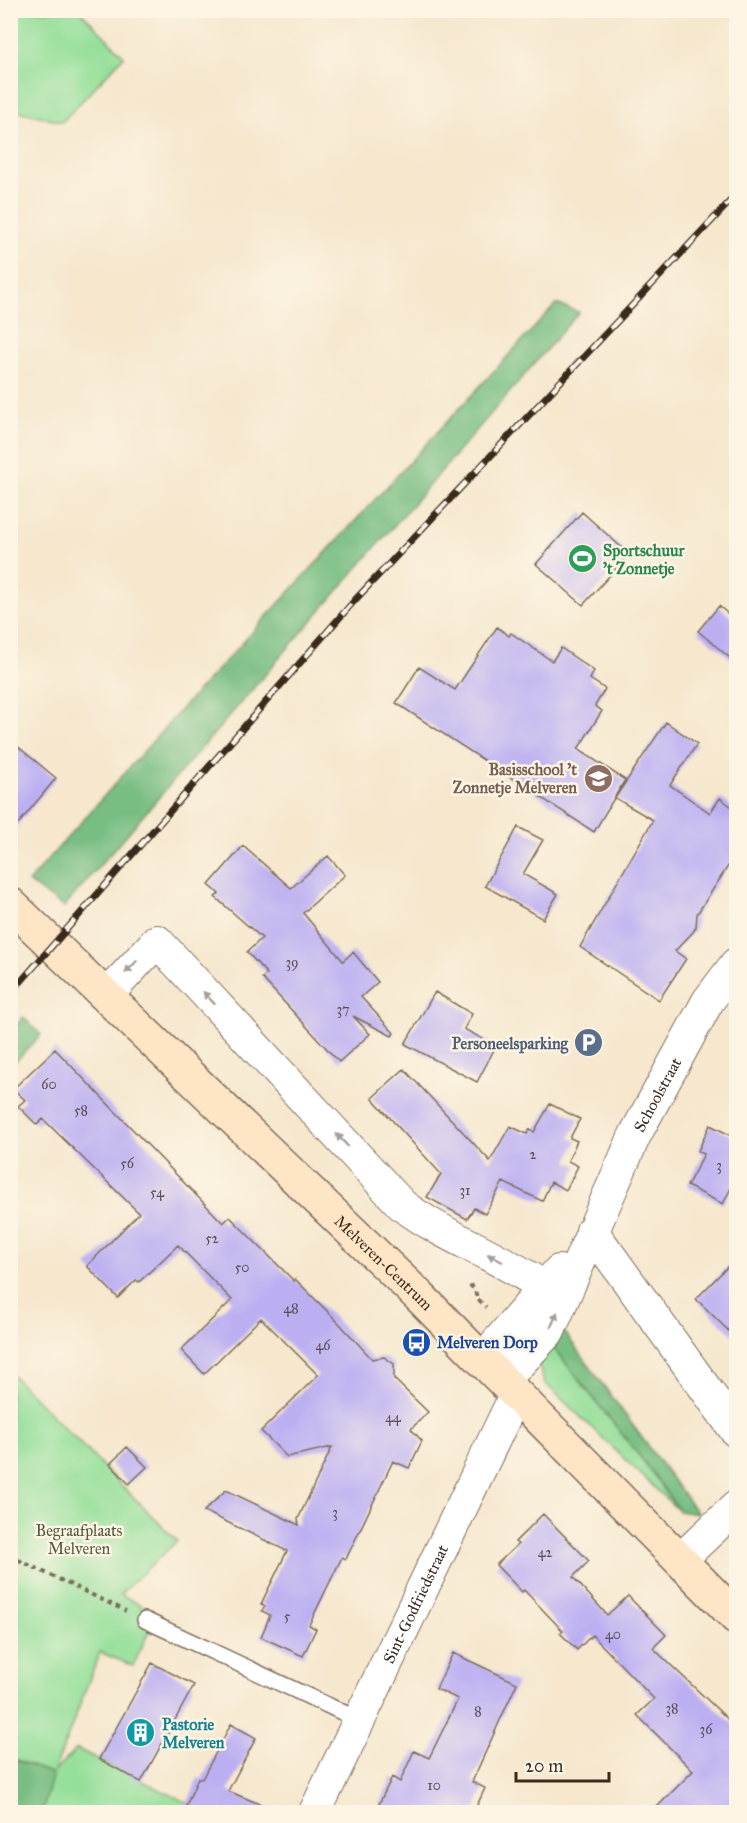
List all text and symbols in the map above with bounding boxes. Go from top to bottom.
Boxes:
place label: Sportschuur 't Zonnetje [603,541,685,579]
sports icon: Sportschuur 't Zonnetje [566,543,598,575]
place label: Basisschool 't Zonnetje Melveren [453,760,577,798]
school or university icon: Basisschool 't Zonnetje Melveren [582,762,614,794]
house number: 39 [285,954,299,971]
one-way arrow [124,960,138,975]
one-way arrow [203,991,217,1005]
house number: 37 [336,1001,350,1018]
parking icon: Personeelsparking [573,1027,605,1059]
place label: Personeelsparking [452,1034,569,1054]
street label: Schoolstraat [629,1054,686,1135]
house number: 60 [41,1076,57,1093]
house number: 58 [74,1102,88,1119]
one-way arrow [336,1134,350,1148]
house number: 2 [530,1146,537,1163]
house number: 56 [120,1155,135,1172]
house number: 3 [716,1157,722,1174]
house number: 31 [459,1182,471,1199]
house number: 54 [150,1184,165,1201]
street label: Melveren-Centrum [330,1211,437,1315]
house number: 52 [205,1230,219,1247]
one-way arrow [486,1253,503,1263]
house number: 50 [235,1259,249,1276]
house number: 48 [283,1300,299,1317]
one-way arrow [549,1312,558,1329]
bus stop icon: Melveren Dorp [400,1326,432,1358]
place label: Melveren Dorp [437,1333,538,1353]
house number: 46 [316,1337,331,1354]
house number: 44 [385,1409,402,1426]
house number: 3 [332,1504,338,1521]
park label: Begraafplaats Melveren [36,1521,123,1558]
street label: Sint-Godfriedstraat [379,1541,452,1667]
house number: 42 [538,1544,552,1561]
house number: 5 [284,1608,291,1625]
house number: 40 [605,1626,621,1643]
house number: 38 [665,1700,679,1717]
house number: 8 [474,1703,482,1720]
place label: Pastorie Melveren [162,1715,225,1752]
building icon: Pastorie Melveren [125,1717,157,1749]
house number: 36 [700,1721,713,1738]
scale bar [516,1745,609,1783]
text: 20 m [525,1755,563,1777]
house number: 10 [427,1777,441,1794]

